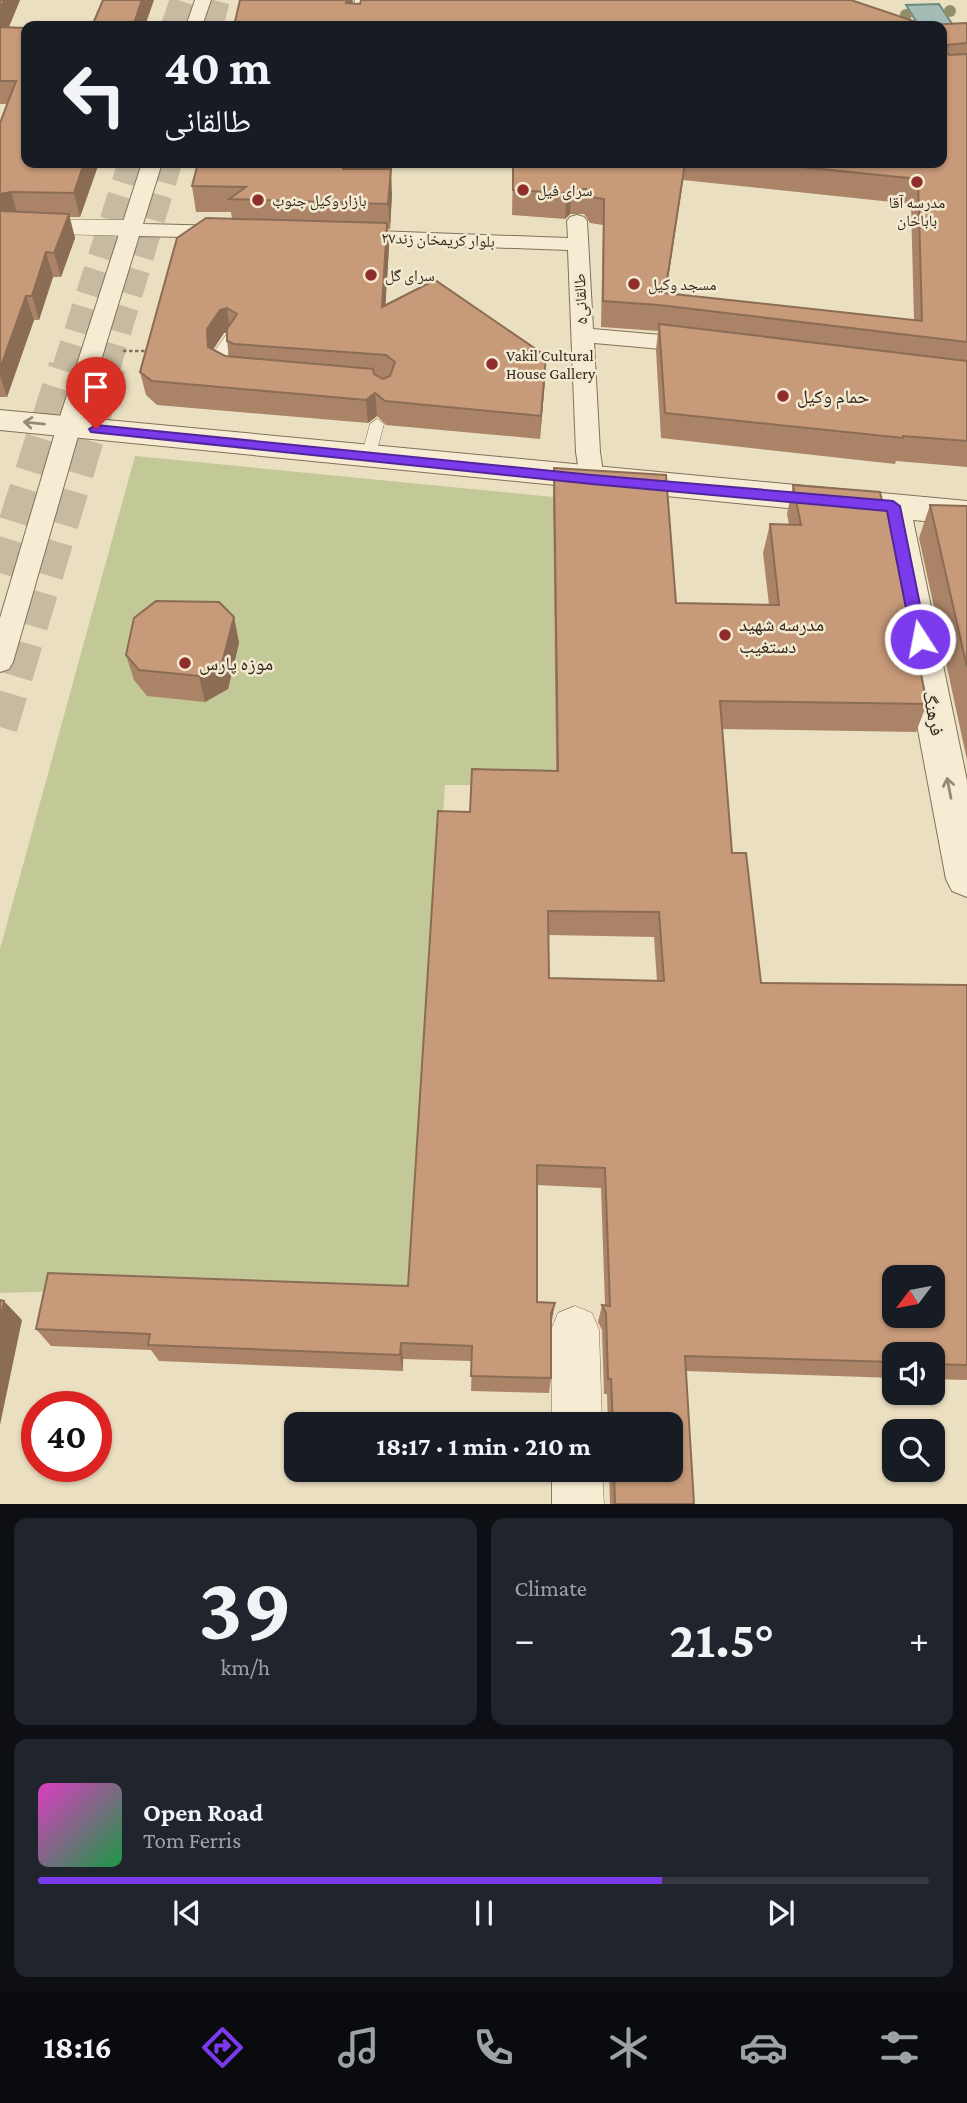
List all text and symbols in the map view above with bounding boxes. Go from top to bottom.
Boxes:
text: 40 m [164,40,271,95]
icon: left [49,49,140,140]
text: طالقانی [164,103,251,139]
marker: مدرسه آقا باباخان [909,174,925,190]
marker: سرای فیل [515,182,531,198]
place label: سرای فیل [537,182,593,201]
marker: بازار وکیل جنوب [250,192,266,208]
place label: بازار وکیل جنوب [272,192,367,211]
place label: مدرسه آقا باباخان [889,194,945,231]
street label: بلوار کریمخان زند۲۷ [381,229,495,252]
marker: سرای گل [363,267,379,283]
place label: سرای گل [385,267,435,286]
street label: طالقانی۵ [571,273,592,325]
marker: مسجد وکیل [626,276,642,292]
place label: مسجد وکیل [648,276,717,295]
place label: Vakil Cultural House Gallery [506,347,596,383]
marker: Vakil Cultural House Gallery [484,356,500,372]
pin [66,357,126,429]
icon: arrive [77,368,115,406]
place label: حمام وکیل [797,386,869,410]
marker: حمام وکیل [775,388,791,404]
one-way arrow [24,416,46,429]
position arrow [883,602,957,676]
place label: مدرسه شهید دستغیب [739,614,824,658]
marker: مدرسه شهید دستغیب [717,627,733,643]
place label: موزه پارس [199,653,273,675]
marker: موزه پارس [177,655,193,671]
street label: فرهنگ [918,689,948,738]
one-way arrow [942,777,955,800]
north arrow [882,1265,945,1328]
map controls [882,1265,945,1482]
button: sound [882,1342,945,1405]
speed limit sign: 40 [21,1391,112,1482]
button: search [882,1419,945,1482]
text: 18:17 · 1 min · 210 m [376,1432,591,1461]
text: 39 [198,1557,292,1659]
text: Climate [515,1575,587,1601]
text: 21.5° [669,1610,774,1668]
text: − [515,1618,535,1660]
text: + [909,1618,929,1660]
text: km/h [220,1654,270,1680]
text: Open Road [143,1798,263,1827]
text: Tom Ferris [143,1827,241,1853]
icon: previous [168,1894,206,1932]
icon: pause [465,1894,503,1932]
icon: next [762,1894,800,1932]
icon: directions [198,2023,247,2072]
icon: music [334,2023,383,2072]
icon: phone [469,2023,518,2072]
icon: climate [604,2023,653,2072]
icon: car [739,2023,788,2072]
icon: filters [875,2023,924,2072]
text: 18:16 [43,2029,112,2065]

